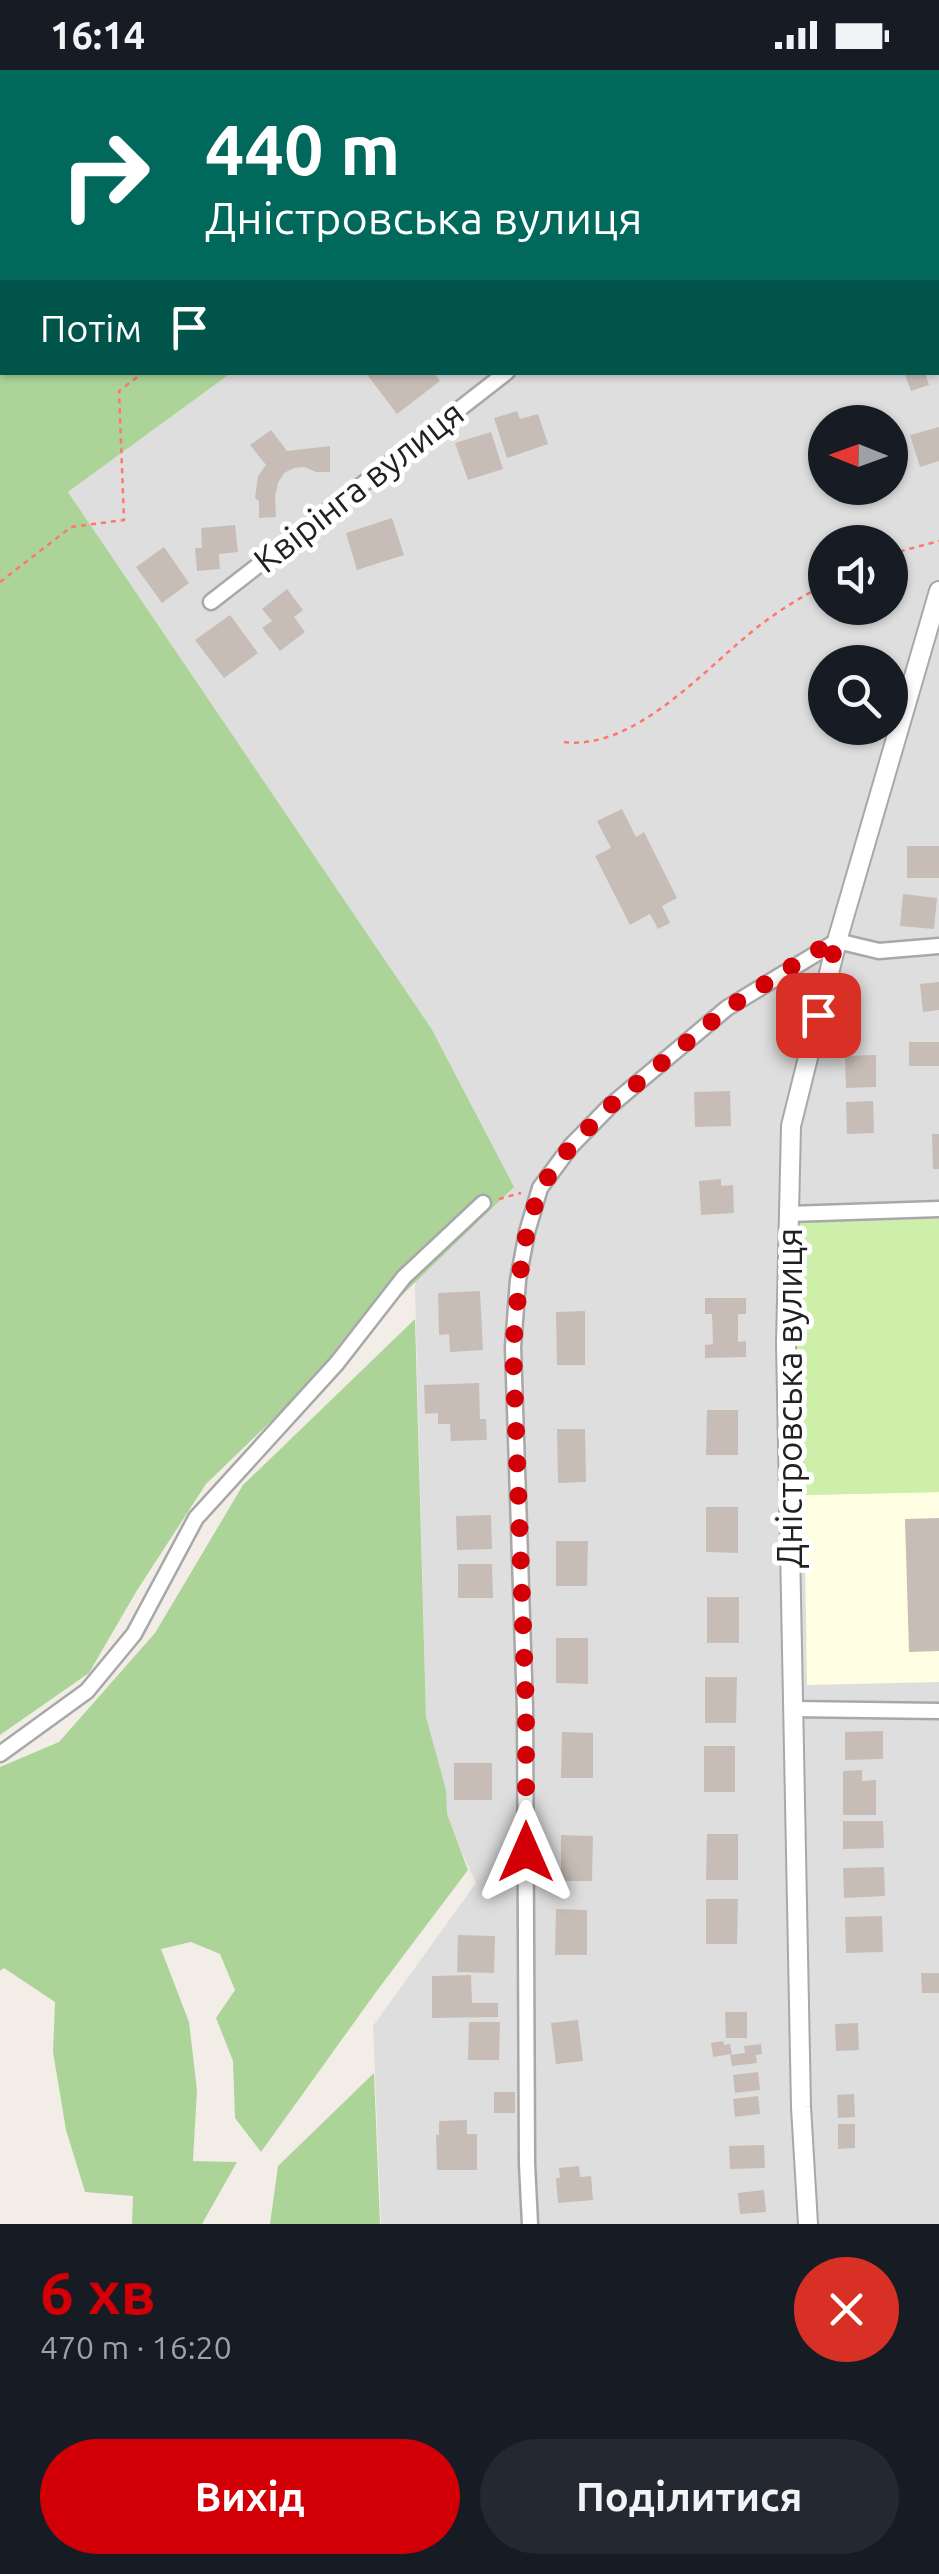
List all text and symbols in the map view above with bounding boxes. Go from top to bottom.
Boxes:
text: 16:14 [50,14,145,56]
icon: right [40,110,170,240]
text: 440 m [205,110,400,188]
text: Дністровська вулиця [205,192,642,243]
icon: arrive [162,300,217,355]
text: Потім [40,307,142,349]
street label: Квірінга вулиця [246,392,471,580]
north arrow [808,405,908,505]
map controls [808,405,908,745]
button: sound [808,525,908,625]
button: search [808,645,908,745]
pin [776,973,861,1058]
icon: arrive [791,988,846,1043]
street label: Дністровська вулиця [769,1228,809,1568]
position arrow [474,1800,578,1904]
button: close [794,2257,899,2362]
text: 6 хв [40,2258,156,2325]
text: 470 m · 16:20 [40,2329,232,2365]
button: Вихід [40,2439,460,2554]
button: Поділитися [480,2439,899,2554]

